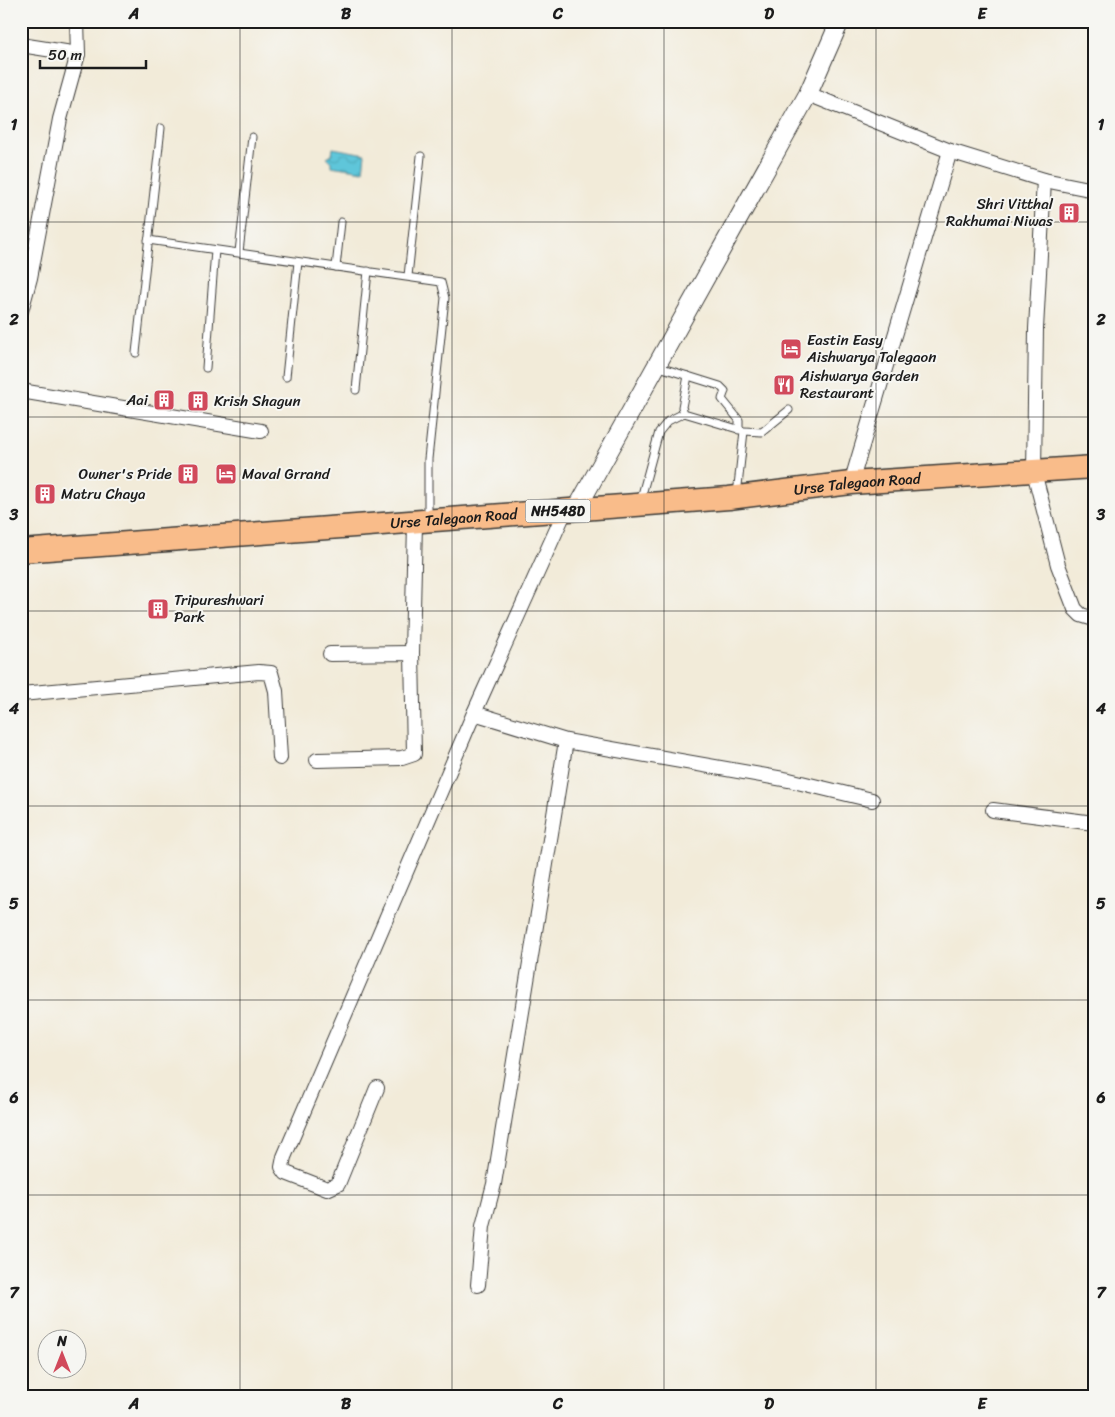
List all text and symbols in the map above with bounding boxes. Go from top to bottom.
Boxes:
text: A [128,0,139,28]
text: B [341,0,352,28]
text: C [552,0,564,28]
text: D [764,0,774,28]
text: E [978,0,988,28]
scale bar [40,38,146,70]
text: 50 m [48,42,83,68]
text: 1 [11,110,18,139]
text: 1 [1098,110,1105,139]
place label: Shri Vitthal Rakhumai Niwas [946,191,1054,234]
building icon: Shri Vitthal Rakhumai Niwas [1057,201,1081,225]
text: 2 [8,305,19,334]
text: 2 [1095,305,1106,334]
place label: Eastin Easy Aishwarya Talegaon [806,327,936,370]
hotel icon: Eastin Easy Aishwarya Talegaon [779,337,803,361]
place label: Aishwarya Garden Restaurant [799,363,919,406]
restaurant icon: Aishwarya Garden Restaurant [772,373,796,397]
place label: Aai [125,387,149,413]
building icon: Aai [152,388,176,412]
place label: Krish Shagun [214,388,301,414]
building icon: Krish Shagun [186,389,210,413]
place label: Owner's Pride [79,461,172,487]
place label: Maval Grrand [242,461,331,487]
building icon: Owner's Pride [176,462,200,486]
hotel icon: Maval Grrand [214,462,238,486]
street label: Urse Talegaon Road [792,465,923,503]
place label: Matru Chaya [61,481,146,507]
building icon: Matru Chaya [33,482,57,506]
text: 3 [9,500,19,529]
road number: NH548D [526,500,590,522]
text: 3 [1096,500,1106,529]
street label: Urse Talegaon Road [389,501,519,536]
place label: Tripureshwari Park [174,587,264,630]
building icon: Tripureshwari Park [146,597,170,621]
text: 4 [8,694,19,723]
text: 4 [1095,694,1106,723]
text: 5 [9,889,19,918]
text: 5 [1096,889,1106,918]
text: 6 [8,1083,19,1112]
text: 6 [1095,1083,1106,1112]
text: 7 [9,1278,20,1307]
text: 7 [1096,1278,1107,1307]
text: N [56,1329,67,1354]
north arrow [38,1330,88,1380]
text: A [128,1389,139,1417]
text: B [341,1389,352,1417]
text: C [552,1389,564,1417]
text: D [764,1389,774,1417]
text: E [978,1389,988,1417]

